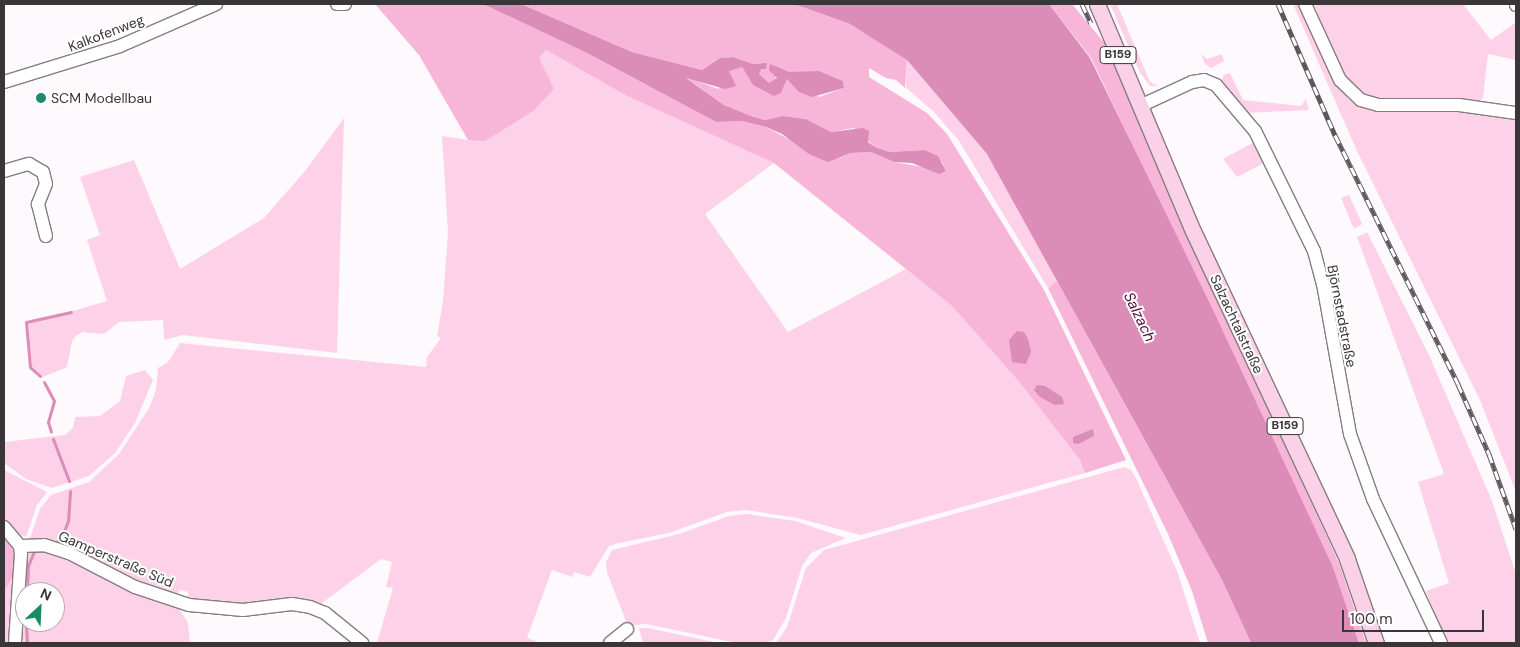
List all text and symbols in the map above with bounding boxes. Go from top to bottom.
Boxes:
street label: Kalkofenweg [66,11,146,55]
road number: B159 [1099,46,1137,64]
place label: SCM Modellbau [51,90,152,106]
marker: SCM Modellbau [35,92,47,104]
street label: Björnstadstraße [1324,263,1360,369]
street label: Salzachtalstraße [1207,272,1267,376]
water label: Salzach [1119,289,1159,345]
road number: B159 [1266,416,1304,436]
street label: Gamperstraße Süd [56,527,176,591]
north arrow [15,582,65,632]
text: N [37,584,54,605]
scale bar [1345,600,1488,632]
text: 100 m [1350,609,1393,629]

